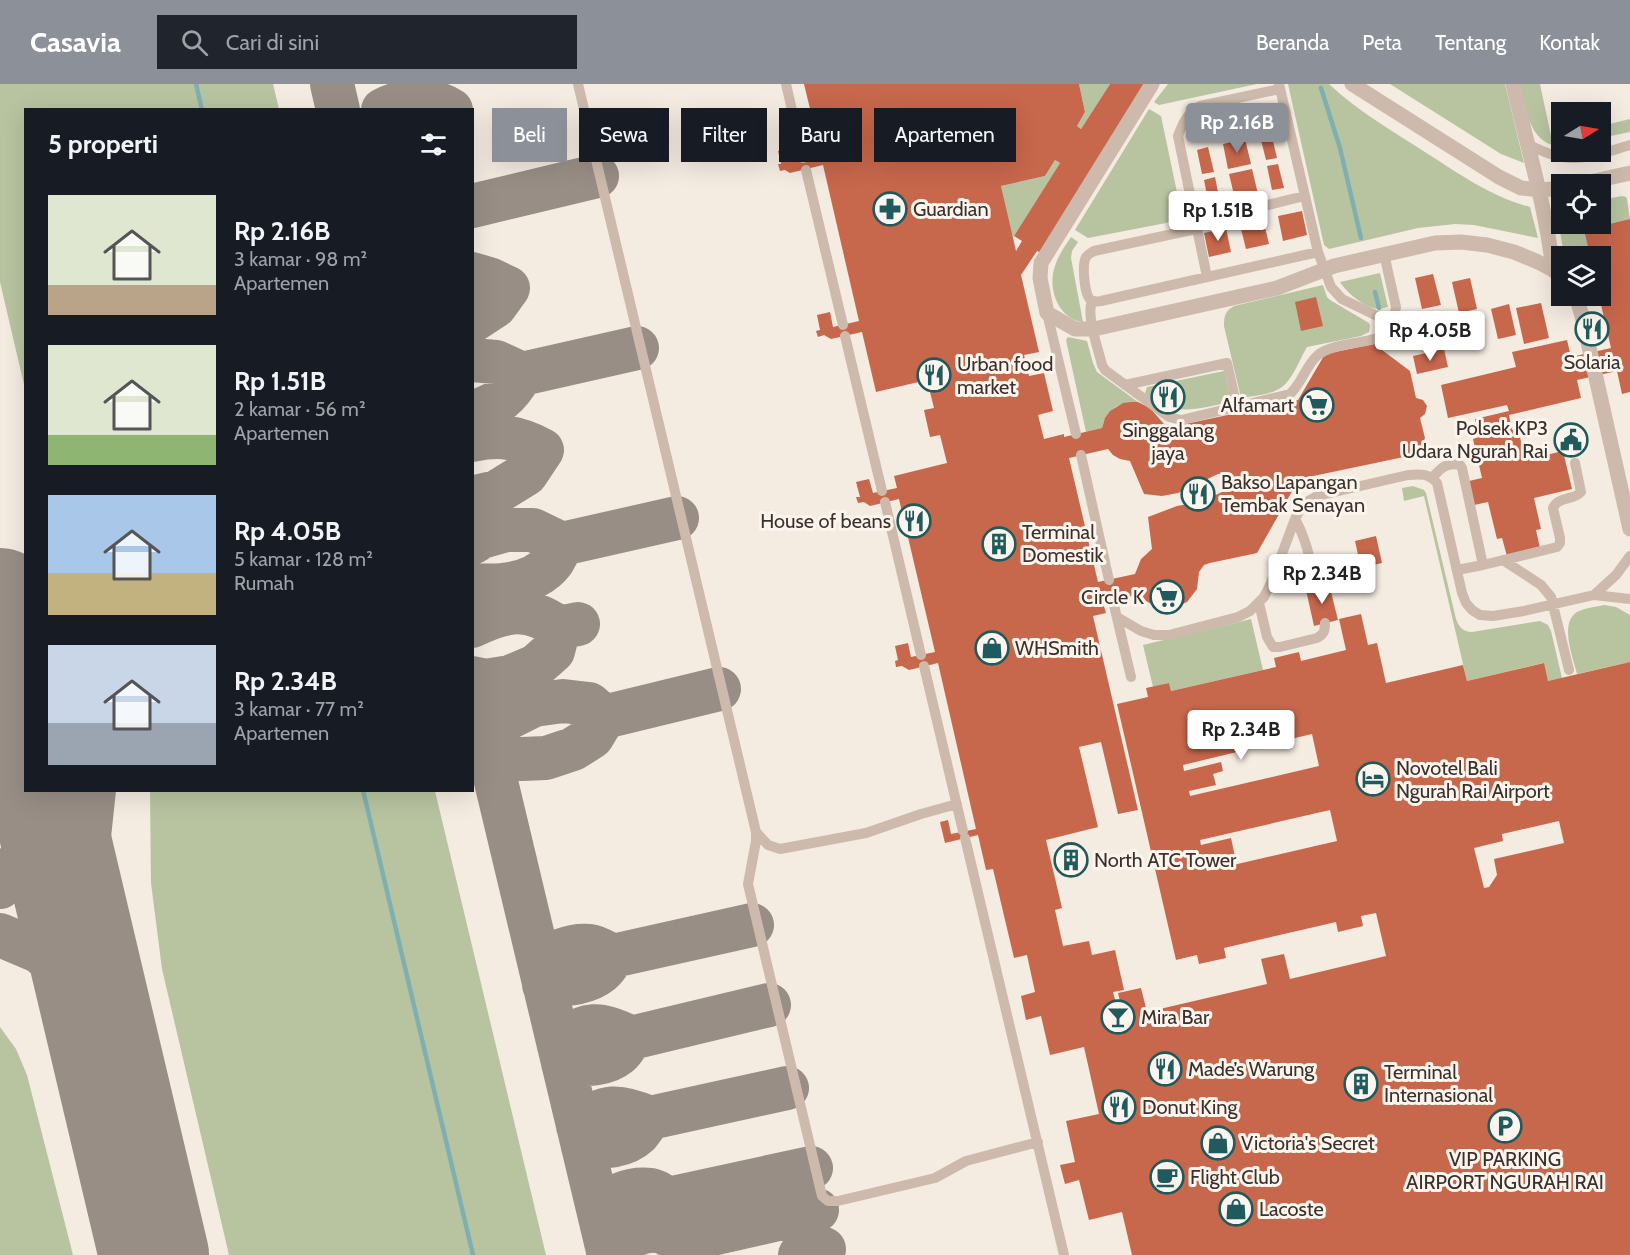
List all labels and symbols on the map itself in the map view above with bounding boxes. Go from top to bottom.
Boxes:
north arrow [1551,102,1611,162]
pin: Rp 2.16B [1175,103,1299,154]
pharmacy icon: Guardian [872,191,908,227]
pin: Rp 1.51B [1156,191,1280,242]
place label: Guardian [913,197,989,221]
pin: Rp 4.05B [1368,311,1492,362]
restaurant icon: Solaria [1574,311,1610,347]
place label: Solaria [1563,350,1621,374]
place label: Urban food market [957,352,1053,399]
restaurant icon: Urban food market [916,357,952,393]
restaurant icon: Singgalang jaya [1150,379,1186,415]
supermarket icon: Alfamart [1299,387,1335,423]
place label: Alfamart [1221,393,1294,417]
place label: Polsek KP3 Udara Ngurah Rai [1402,416,1548,463]
place label: Singgalang jaya [1122,418,1215,465]
public building icon: Polsek KP3 Udara Ngurah Rai [1553,422,1589,458]
place label: Bakso Lapangan Tembak Senayan [1221,470,1365,517]
restaurant icon: Bakso Lapangan Tembak Senayan [1180,476,1216,512]
restaurant icon: House of beans [896,503,932,539]
place label: House of beans [760,509,891,533]
place label: Terminal Domestik [1022,520,1103,567]
building icon: Terminal Domestik [981,526,1017,562]
pin: Rp 2.34B [1260,554,1384,605]
supermarket icon: Circle K [1149,579,1185,615]
place label: Circle K [1081,585,1145,609]
shop icon: WHSmith [974,630,1010,666]
place label: WHSmith [1015,636,1099,660]
pin: Rp 2.34B [1179,710,1303,761]
place label: Novotel Bali Ngurah Rai Airport [1396,756,1550,803]
hotel icon: Novotel Bali Ngurah Rai Airport [1355,761,1391,797]
building icon: North ATC Tower [1053,842,1089,878]
place label: North ATC Tower [1094,848,1237,872]
bar icon: Mira Bar [1100,999,1136,1035]
place label: Mira Bar [1141,1005,1210,1029]
restaurant icon: Made’s Warung [1147,1051,1183,1087]
place label: Made’s Warung [1188,1057,1315,1081]
place label: Terminal Internasional [1384,1060,1493,1107]
building icon: Terminal Internasional [1343,1066,1379,1102]
restaurant icon: Donut King [1101,1089,1137,1125]
place label: Donut King [1142,1095,1239,1119]
parking icon: VIP PARKING AIRPORT NGURAH RAI [1487,1108,1523,1144]
shop icon: Victoria's Secret [1200,1125,1236,1161]
place label: Victoria's Secret [1241,1131,1375,1155]
place label: VIP PARKING AIRPORT NGURAH RAI [1406,1147,1604,1194]
cafe icon: Flight Club [1149,1159,1185,1195]
place label: Flight Club [1190,1165,1280,1189]
shop icon: Lacoste [1218,1191,1254,1227]
place label: Lacoste [1259,1197,1324,1221]

